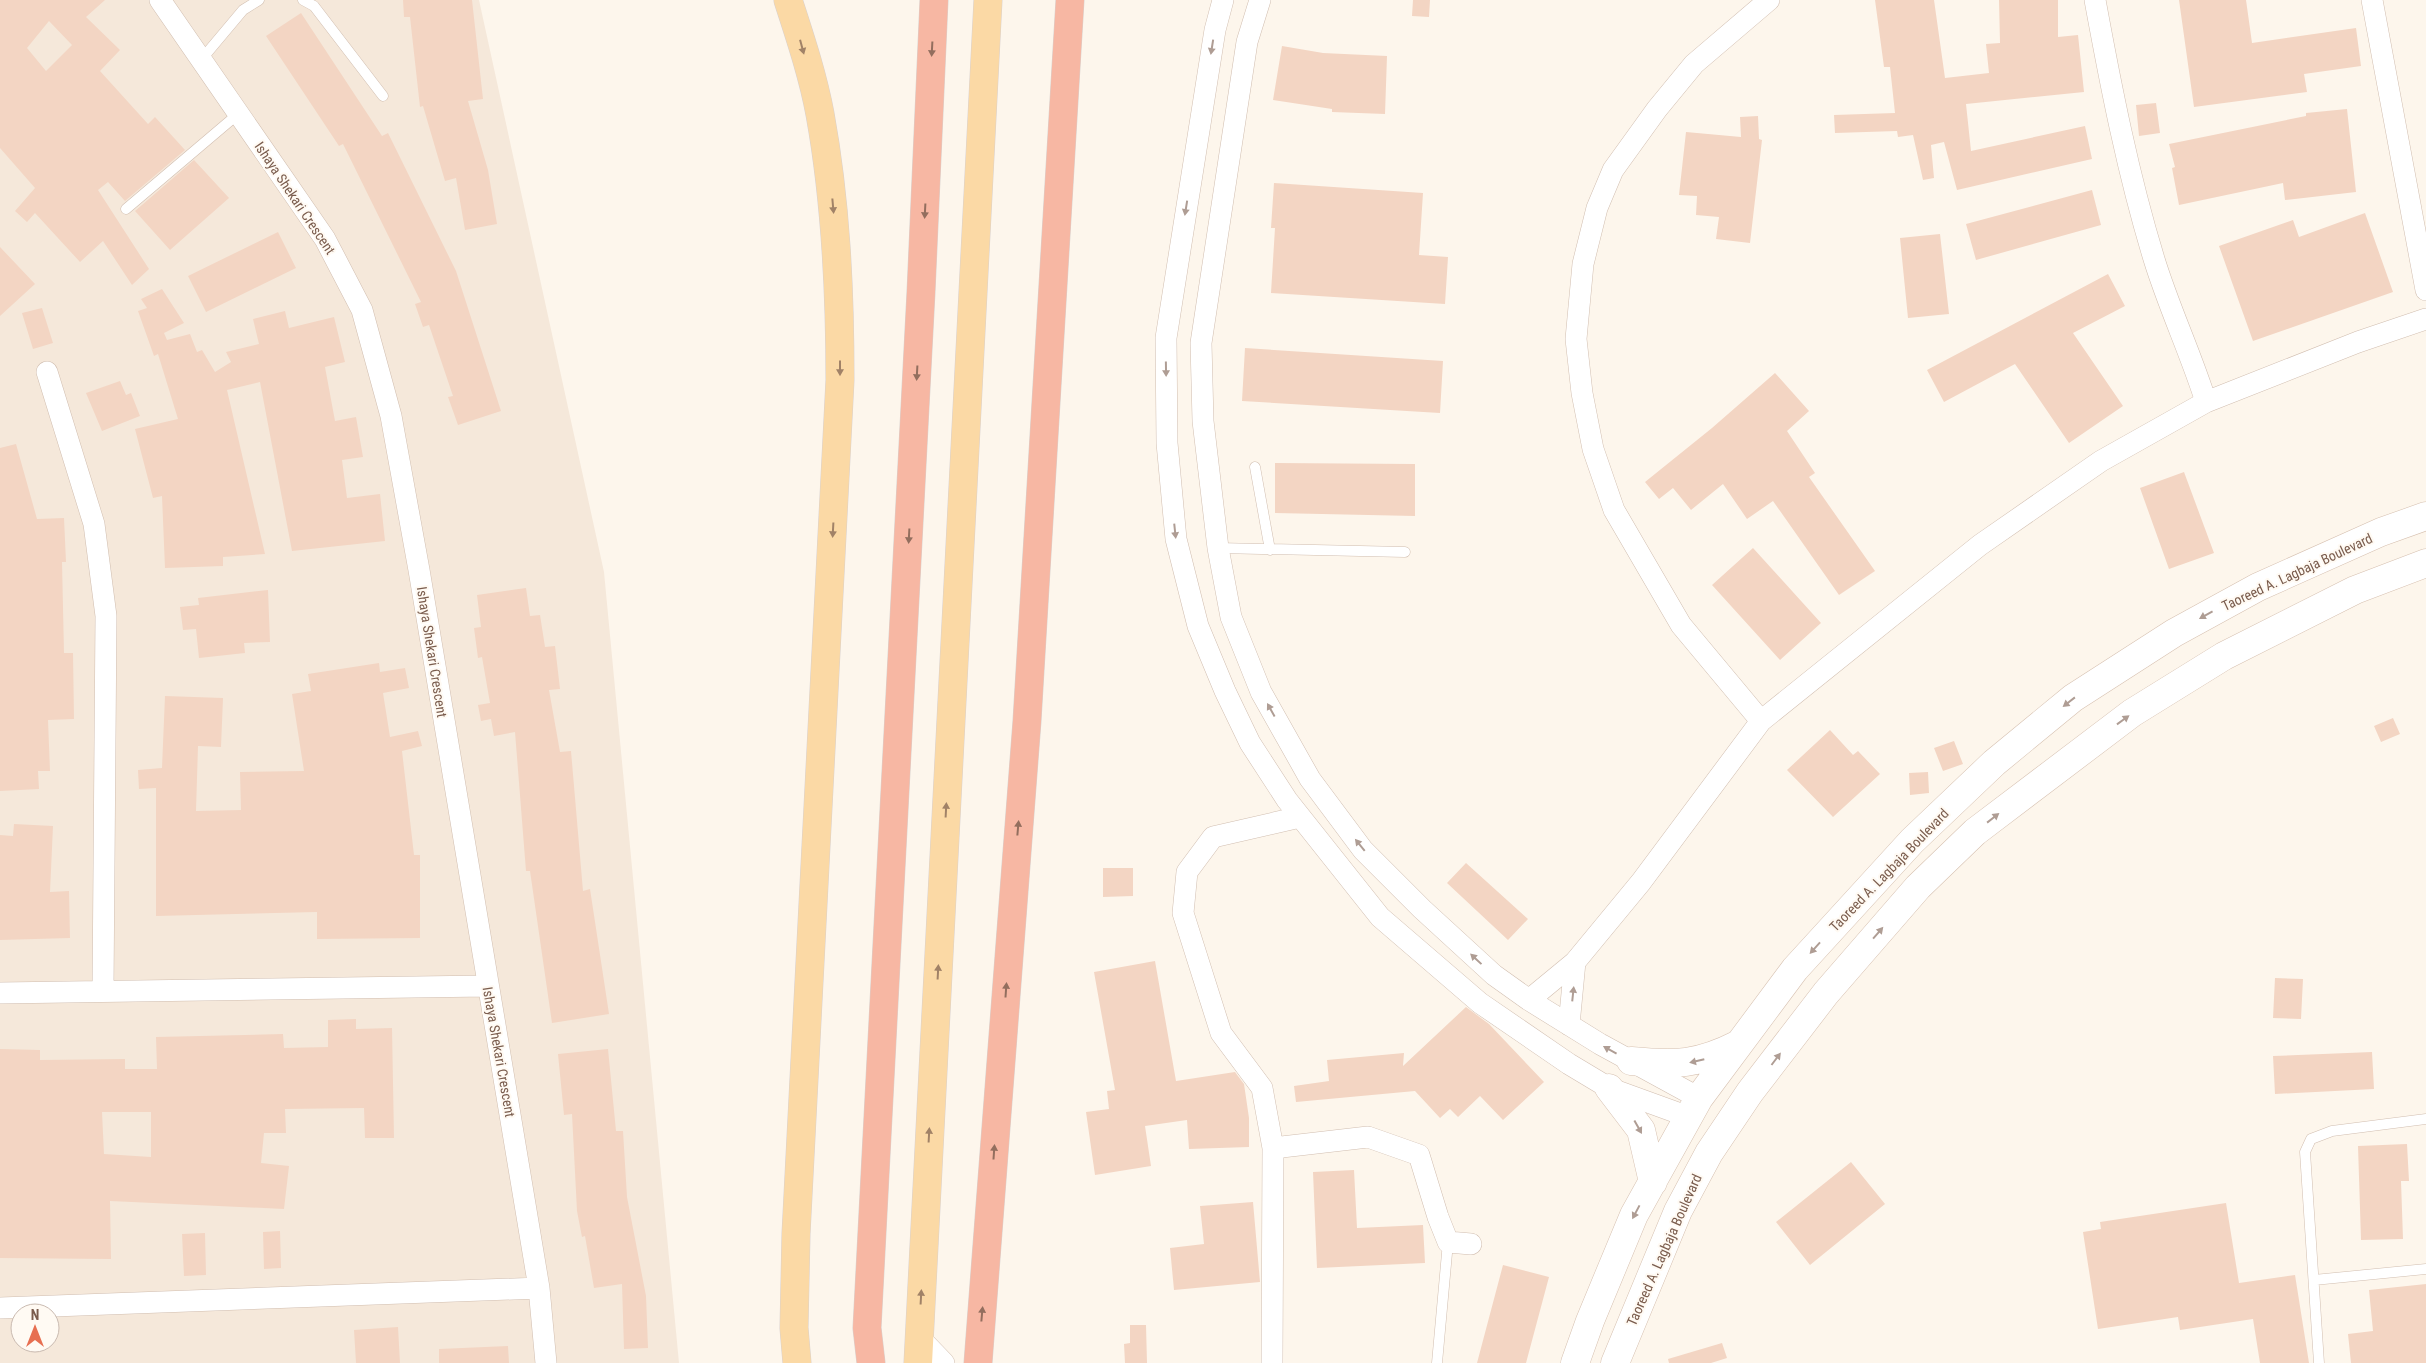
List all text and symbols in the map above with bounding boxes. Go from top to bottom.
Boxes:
one-way arrow [799,39,807,54]
one-way arrow [1208,40,1216,56]
one-way arrow [928,41,936,57]
street label: Ishaya Shekari Crescent [251,139,339,257]
one-way arrow [829,198,837,214]
one-way arrow [1181,200,1189,216]
one-way arrow [920,203,928,219]
one-way arrow [836,360,844,376]
one-way arrow [1162,361,1170,377]
one-way arrow [913,366,921,382]
one-way arrow [829,523,837,539]
one-way arrow [1171,523,1179,539]
one-way arrow [904,528,912,544]
street label: Taoreed A. Lagbaja Boulevard [2219,530,2375,614]
street label: Ishaya Shekari Crescent [414,585,450,719]
one-way arrow [2199,611,2214,619]
one-way arrow [2063,696,2076,707]
one-way arrow [1267,703,1275,717]
one-way arrow [2116,715,2129,725]
one-way arrow [942,802,950,818]
street label: Taoreed A. Lagbaja Boulevard [1826,805,1952,935]
one-way arrow [1986,812,1999,823]
one-way arrow [1015,820,1023,836]
one-way arrow [1354,839,1365,852]
one-way arrow [1873,926,1884,939]
one-way arrow [1809,942,1820,955]
one-way arrow [1471,953,1483,965]
one-way arrow [934,964,942,980]
one-way arrow [1002,982,1010,998]
one-way arrow [1569,985,1577,1001]
street label: Ishaya Shekari Crescent [480,986,518,1118]
one-way arrow [1603,1046,1618,1054]
one-way arrow [1771,1052,1781,1066]
one-way arrow [1689,1057,1705,1065]
one-way arrow [1634,1120,1642,1135]
one-way arrow [926,1126,934,1142]
one-way arrow [991,1144,999,1160]
street label: Taoreed A. Lagbaja Boulevard [1623,1172,1705,1328]
one-way arrow [1632,1205,1640,1220]
one-way arrow [918,1289,926,1305]
north arrow [10,1303,60,1353]
one-way arrow [979,1306,987,1322]
text: N [31,1307,39,1323]

